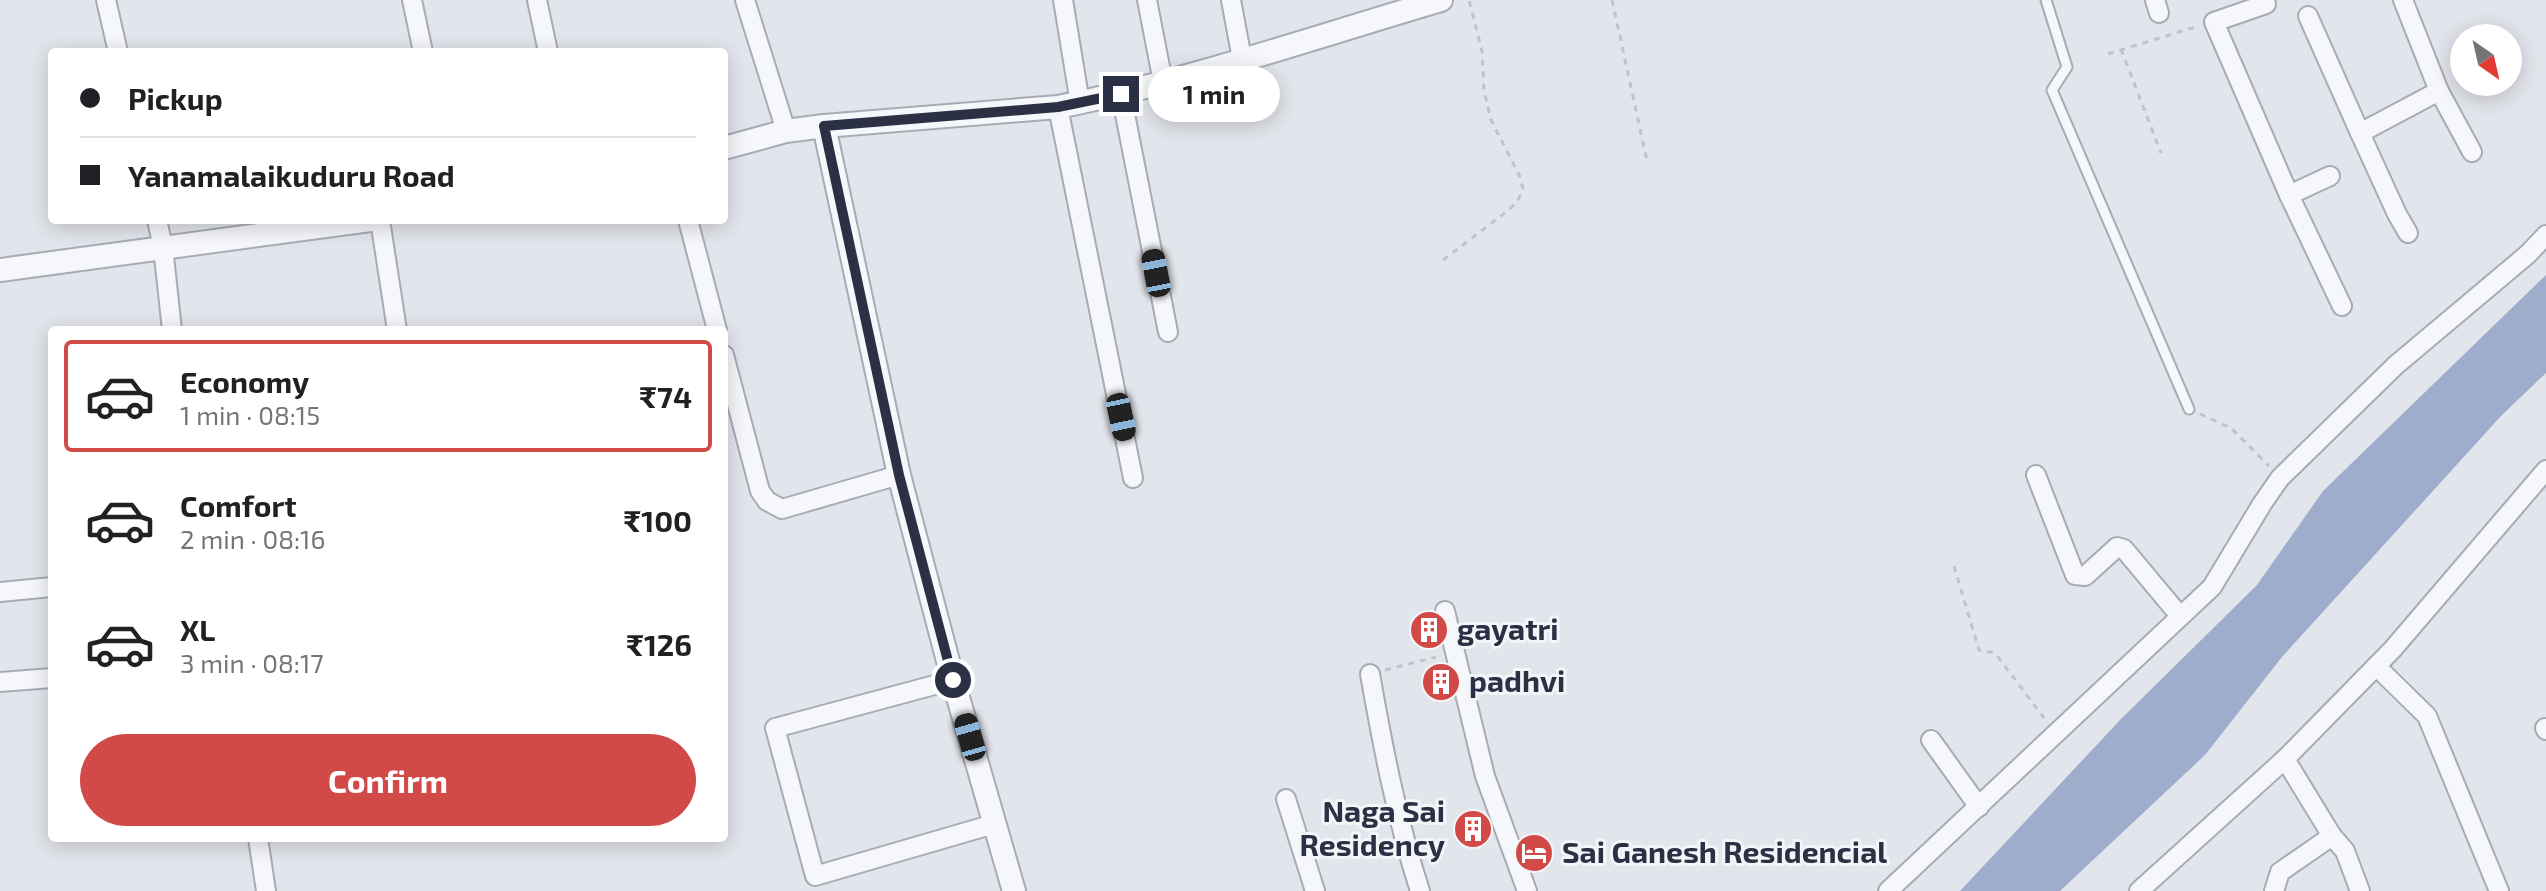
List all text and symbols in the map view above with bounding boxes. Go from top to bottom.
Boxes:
north arrow [2450,24,2522,96]
map controls [2450,24,2522,96]
callout: 1 min [1149,66,1281,122]
route end [1103,76,1139,112]
text: 1 min [1183,78,1245,109]
text: Pickup [128,80,223,116]
text: Yanamalaikuduru Road [128,157,455,193]
car [1140,247,1172,299]
icon: car [84,360,156,432]
text: Economy [180,363,309,399]
text: ₹74 [639,378,692,414]
car [1104,391,1138,443]
text: 1 min · 08:15 [180,399,320,430]
icon: car [84,484,156,556]
text: Comfort [180,487,297,523]
text: ₹100 [623,502,692,538]
text: 2 min · 08:16 [180,523,325,554]
icon: car [84,608,156,680]
building icon: gayatri [1408,609,1450,651]
place label: gayatri [1457,610,1559,647]
text: XL [180,611,215,647]
text: ₹126 [626,626,692,662]
text: 3 min · 08:17 [180,647,324,678]
building icon: padhvi [1420,661,1462,703]
route start [935,662,971,698]
place label: padhvi [1469,662,1565,698]
car [952,711,988,763]
button: Confirm [80,734,696,826]
place label: Naga Sai Residency [1300,792,1445,863]
building icon: Naga Sai Residency [1452,808,1494,850]
hotel icon: Sai Ganesh Residencial [1513,832,1555,874]
place label: Sai Ganesh Residencial [1562,833,1887,869]

